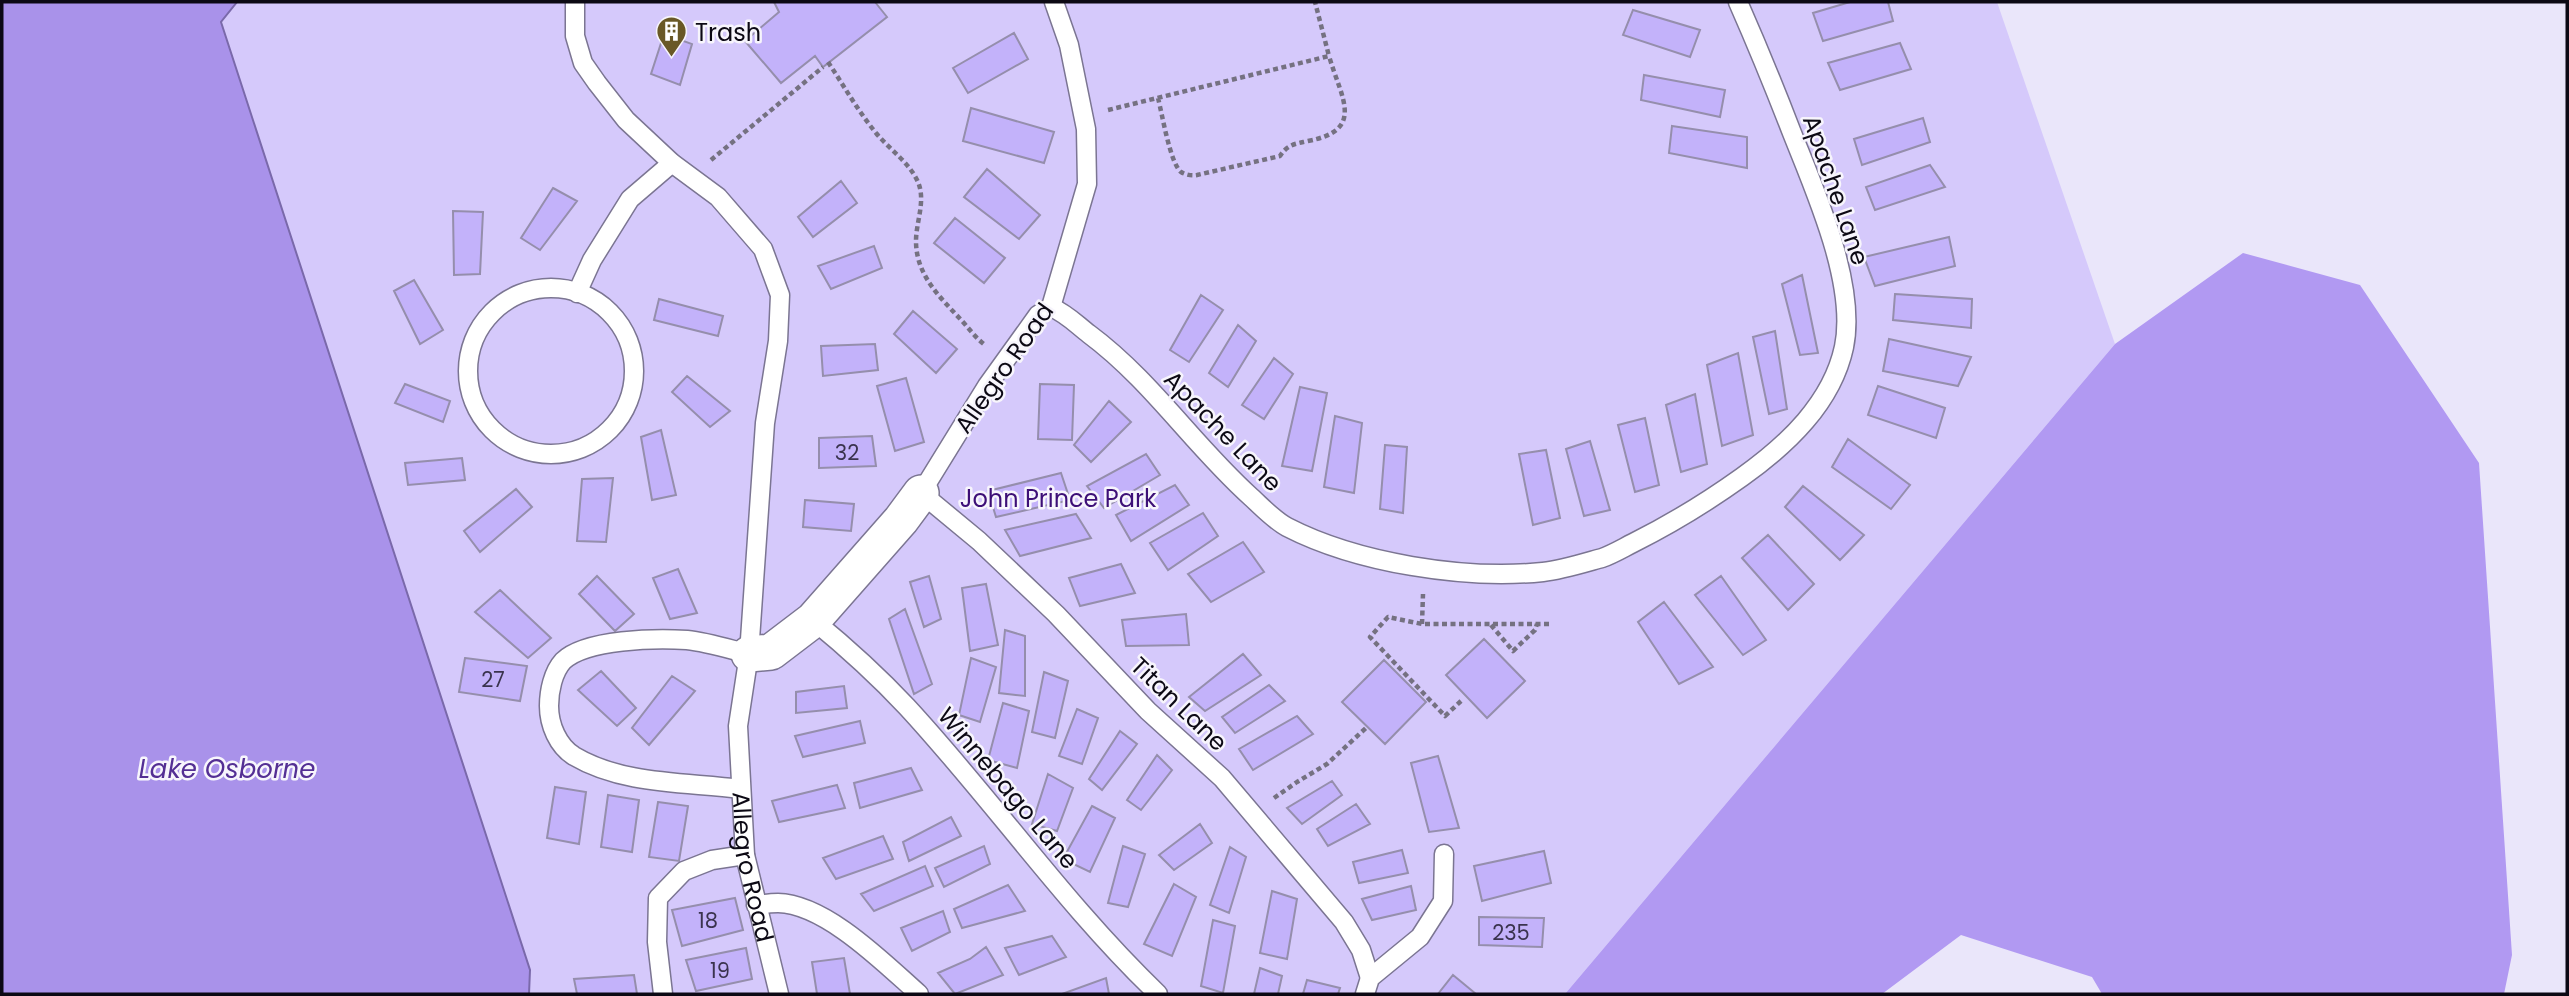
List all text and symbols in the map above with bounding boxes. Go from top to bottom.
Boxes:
building icon: Trash [655,15,689,59]
place label: Trash [695,16,761,49]
street label: Apache Lane [1795,111,1877,269]
street label: Allegro Road [947,296,1061,440]
street label: Apache Lane [1157,363,1289,499]
house number: 32 [835,438,859,467]
park label: John Prince Park [960,482,1157,515]
street label: Titan Lane [1123,650,1235,758]
house number: 27 [481,665,505,694]
street label: Winnebago Lane [930,700,1086,876]
water label: Lake Osborne [139,751,315,787]
street label: Allegro Road [725,791,782,945]
house number: 18 [698,906,718,935]
house number: 235 [1492,918,1530,947]
house number: 19 [710,956,730,985]

